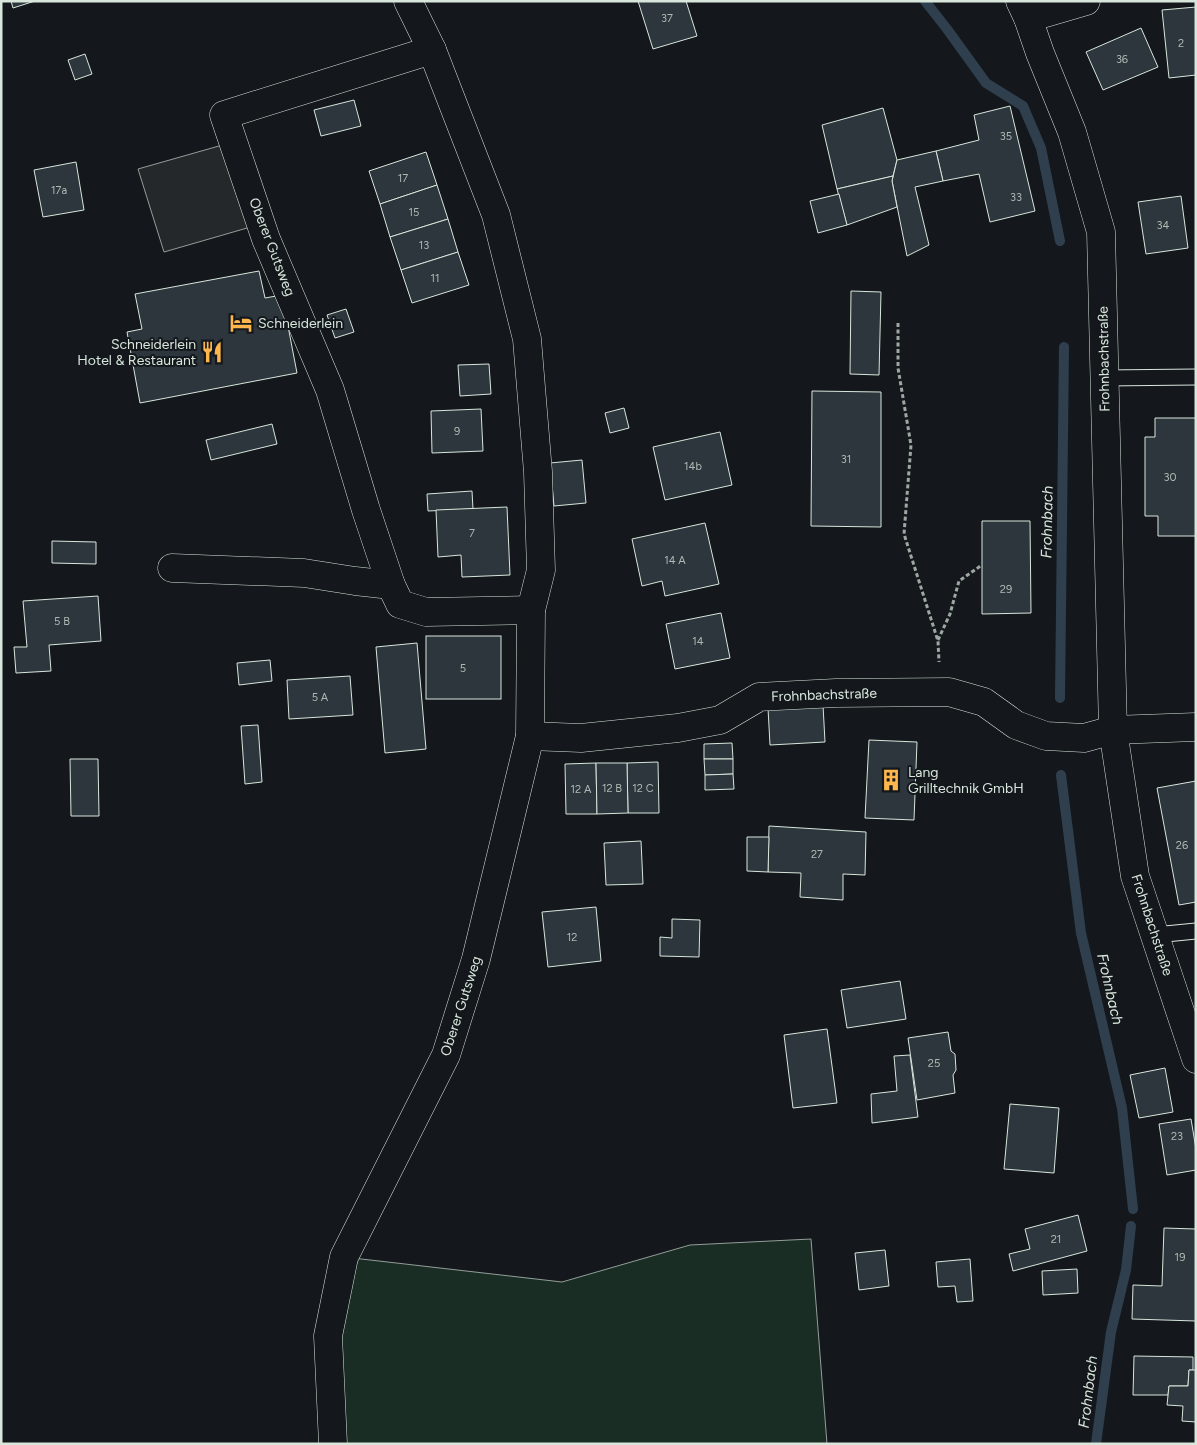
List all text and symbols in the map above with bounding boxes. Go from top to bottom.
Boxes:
house number: 37 [661,12,673,25]
house number: 2 [1178,37,1184,50]
house number: 36 [1116,53,1128,66]
house number: 35 [1000,130,1012,143]
house number: 17 [398,172,408,185]
house number: 17a [51,184,67,197]
house number: 33 [1010,191,1022,204]
street label: Oberer Gutsweg [245,195,299,299]
house number: 15 [409,206,419,219]
house number: 34 [1157,219,1170,232]
house number: 13 [419,239,429,252]
house number: 11 [430,272,440,285]
street label: Frohnbachstraße [1095,306,1113,412]
hotel icon: Schneiderlein [228,310,254,336]
place label: Schneiderlein [258,315,343,332]
place label: Schneiderlein Hotel & Restaurant [77,336,196,369]
restaurant icon: Schneiderlein Hotel & Restaurant [199,339,225,365]
house number: 9 [454,425,460,438]
house number: 31 [841,453,851,466]
house number: 14b [684,460,702,473]
house number: 30 [1163,471,1177,484]
water label: Frohnbach [1037,486,1057,558]
house number: 7 [469,527,475,540]
house number: 14 A [664,554,686,567]
house number: 29 [1000,583,1012,596]
house number: 5 B [54,615,70,628]
house number: 14 [692,635,704,648]
house number: 5 [460,662,466,675]
street label: Frohnbachstraße [771,685,878,705]
house number: 5 A [312,691,329,704]
place label: Lang Grilltechnik GmbH [908,764,1024,797]
building icon: Lang Grilltechnik GmbH [878,767,904,793]
house number: 12 B [602,782,622,795]
house number: 12 C [632,782,654,795]
house number: 12 A [571,783,592,796]
house number: 26 [1176,839,1188,852]
house number: 27 [811,848,823,861]
street label: Frohnbachstraße [1128,872,1177,978]
house number: 12 [567,931,577,944]
water label: Frohnbach [1093,952,1127,1026]
street label: Oberer Gutsweg [437,954,485,1058]
house number: 25 [928,1057,940,1070]
house number: 23 [1171,1130,1183,1143]
house number: 21 [1051,1233,1061,1246]
house number: 19 [1175,1251,1185,1264]
water label: Frohnbach [1075,1355,1101,1429]

